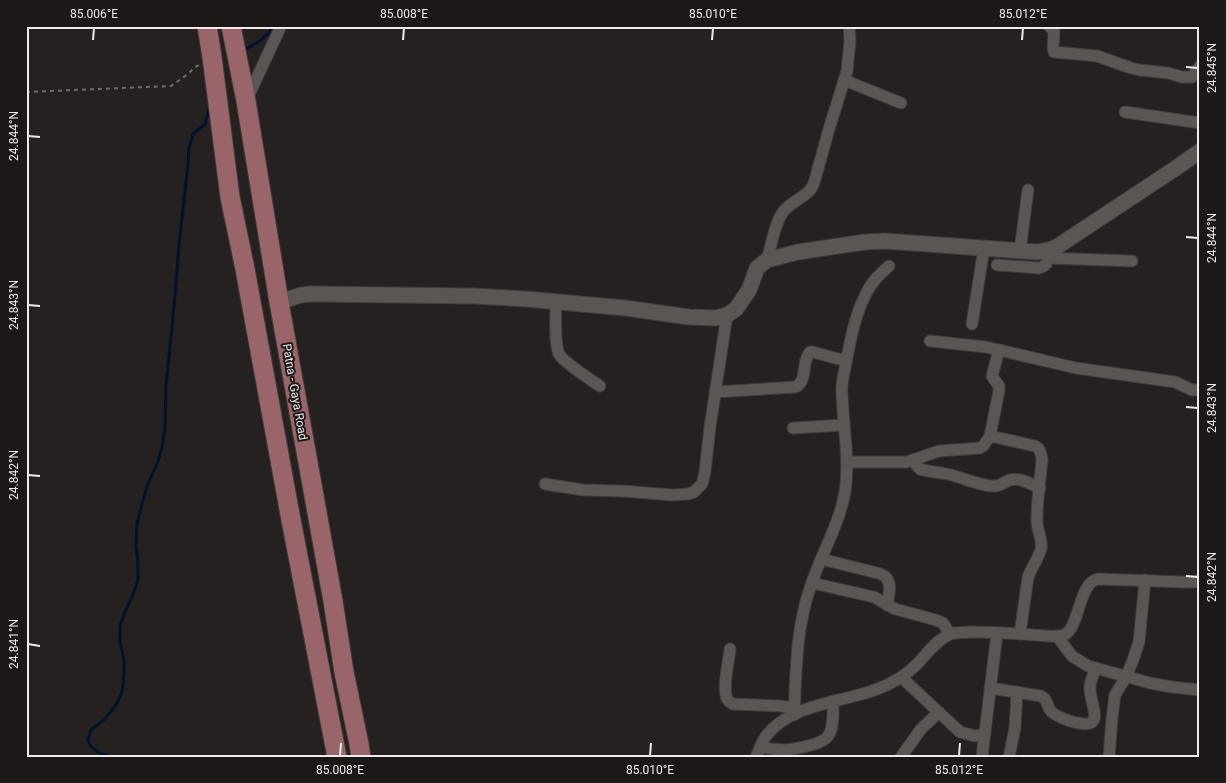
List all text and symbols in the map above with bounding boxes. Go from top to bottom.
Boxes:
text: 85.006°E [70,7,118,21]
text: 85.008°E [380,7,428,21]
text: 85.010°E [689,7,737,21]
text: 85.012°E [999,7,1047,21]
text: 24.845°N [1205,43,1219,93]
text: 24.844°N [7,111,21,161]
text: 24.844°N [1205,213,1219,263]
text: 24.843°N [7,280,21,330]
street label: Patna - Gaya Road [280,343,310,441]
text: 24.843°N [1205,383,1219,433]
text: 24.842°N [7,450,21,500]
text: 24.842°N [1205,552,1219,602]
text: 24.841°N [7,619,21,669]
text: 85.008°E [316,763,364,777]
text: 85.010°E [626,763,674,777]
text: 85.012°E [935,763,983,777]

